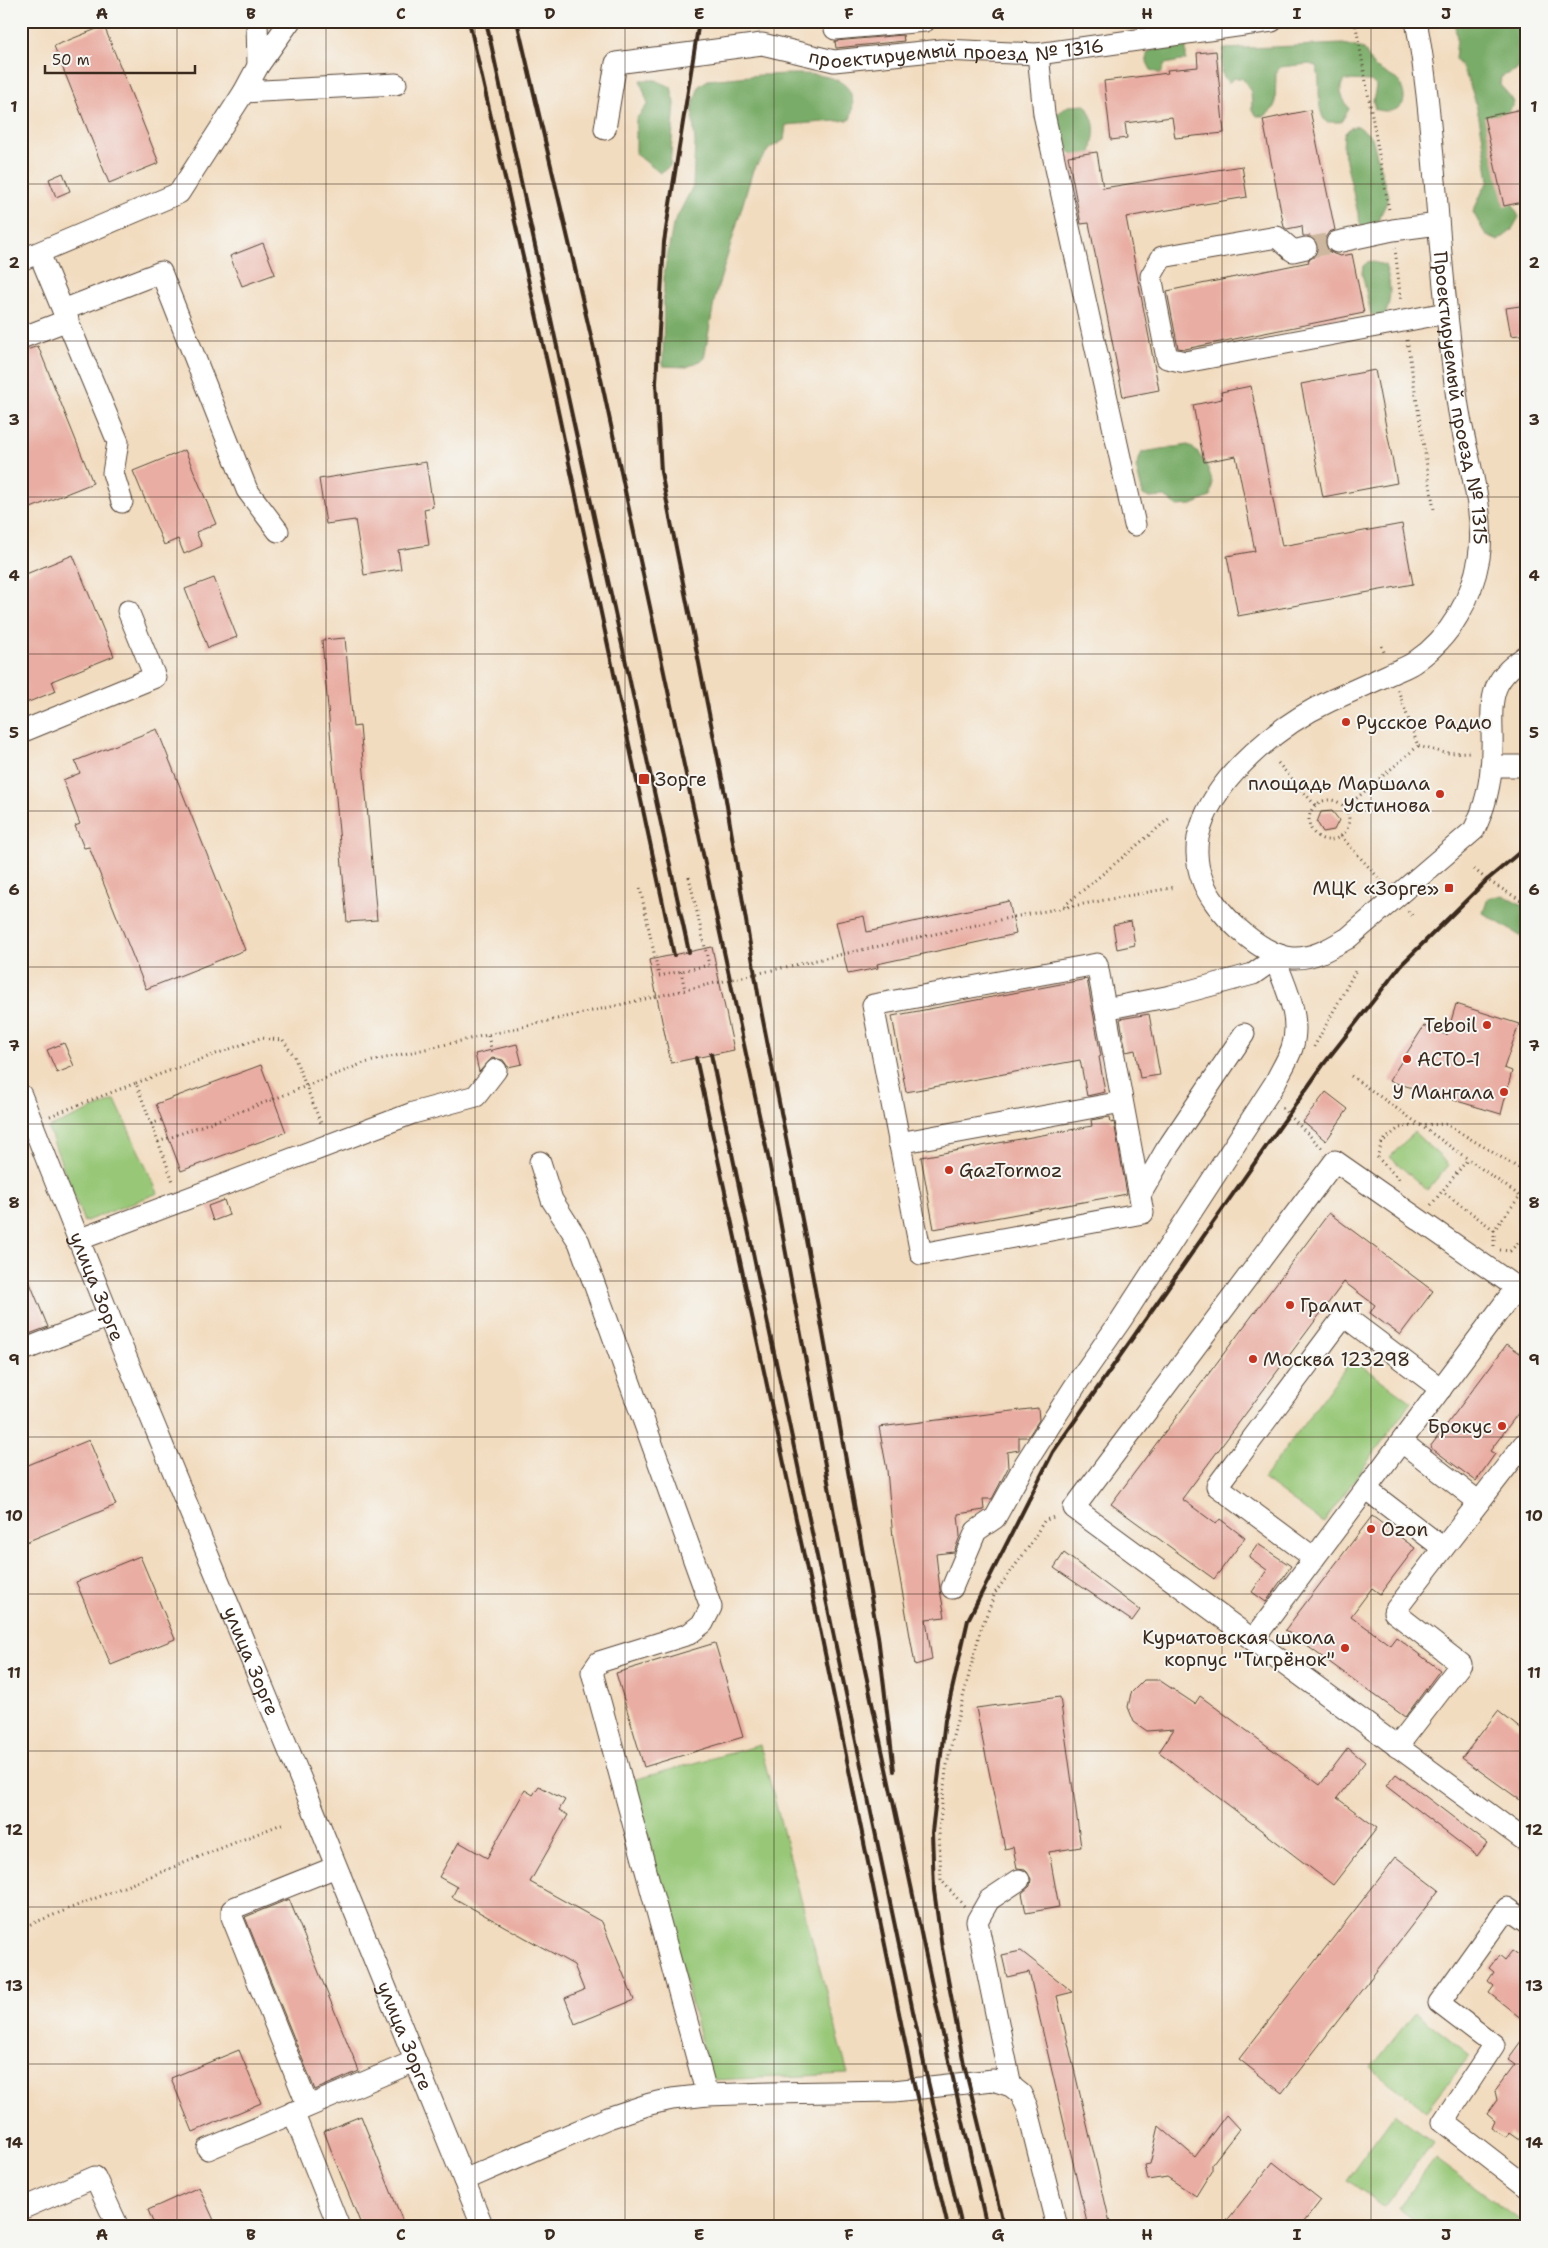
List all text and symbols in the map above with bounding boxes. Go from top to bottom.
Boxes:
text: A [96,3,108,24]
text: B [246,3,256,24]
text: C [396,3,406,24]
text: D [544,3,556,24]
text: E [694,3,704,24]
text: F [844,3,854,24]
text: G [992,3,1005,24]
text: H [1141,3,1153,24]
text: I [1293,3,1302,24]
text: J [1441,3,1451,24]
street label: проектируемый проезд № 1316 [806,33,1106,74]
scale bar [45,42,195,74]
text: 50 m [52,50,90,70]
text: 1 [10,96,18,117]
text: 1 [1530,96,1538,117]
street label: Проектируемый проезд № 1315 [1428,250,1493,545]
text: 2 [8,252,20,273]
text: 2 [1528,252,1540,273]
text: 3 [8,409,20,430]
text: 3 [1528,409,1540,430]
text: 4 [8,565,20,586]
text: 4 [1528,565,1540,586]
place label: Русское Радио [1356,710,1492,735]
marker: Русское Радио [1340,716,1352,728]
text: 5 [9,722,19,743]
text: 5 [1529,722,1539,743]
place label: Зорге [655,767,707,792]
place label: площадь Маршала Устинова [1248,771,1430,818]
marker: Зорге [637,772,651,786]
marker: площадь Маршала Устинова [1434,788,1446,800]
place label: МЦК «Зорге» [1313,876,1439,901]
text: 6 [8,879,20,900]
text: 6 [1528,879,1540,900]
marker: МЦК «Зорге» [1443,882,1455,894]
place label: Teboil [1424,1013,1477,1038]
marker: Teboil [1481,1019,1493,1031]
text: 7 [8,1035,20,1056]
text: 7 [1528,1035,1540,1056]
place label: АСТО-1 [1417,1047,1480,1072]
marker: АСТО-1 [1401,1053,1413,1065]
place label: У Мангала [1393,1080,1494,1105]
marker: У Мангала [1498,1086,1510,1098]
place label: GazTormoz [959,1158,1062,1183]
marker: GazTormoz [943,1164,955,1176]
text: 8 [8,1192,20,1213]
text: 8 [1528,1192,1540,1213]
street label: улица Зорге [64,1228,130,1345]
place label: Гралит [1300,1293,1363,1318]
marker: Гралит [1284,1299,1296,1311]
place label: Москва 123298 [1263,1347,1410,1372]
text: 9 [8,1349,20,1370]
text: 9 [1528,1349,1540,1370]
marker: Москва 123298 [1247,1353,1259,1365]
place label: Брокус [1427,1414,1492,1439]
marker: Брокус [1496,1420,1508,1432]
text: 10 [5,1505,23,1526]
text: 10 [1525,1505,1543,1526]
place label: Ozon [1381,1517,1428,1542]
marker: Ozon [1365,1523,1377,1535]
street label: улица Зорге [218,1603,285,1719]
place label: Курчатовская школа корпус "Тигрёнок" [1142,1625,1335,1672]
marker: Курчатовская школа корпус "Тигрёнок" [1339,1642,1351,1654]
text: 11 [7,1662,21,1683]
text: 11 [1527,1662,1541,1683]
text: 12 [5,1819,23,1840]
text: 12 [1525,1819,1543,1840]
text: 13 [5,1975,23,1996]
text: 13 [1525,1975,1543,1996]
street label: улица Зорге [371,1977,438,2094]
text: 14 [5,2132,23,2153]
text: 14 [1525,2132,1543,2153]
text: A [96,2224,108,2245]
text: B [246,2224,256,2245]
text: C [396,2224,406,2245]
text: D [544,2224,556,2245]
text: E [694,2224,704,2245]
text: F [844,2224,854,2245]
text: G [992,2224,1005,2245]
text: H [1141,2224,1153,2245]
text: I [1293,2224,1302,2245]
text: J [1441,2224,1451,2245]

